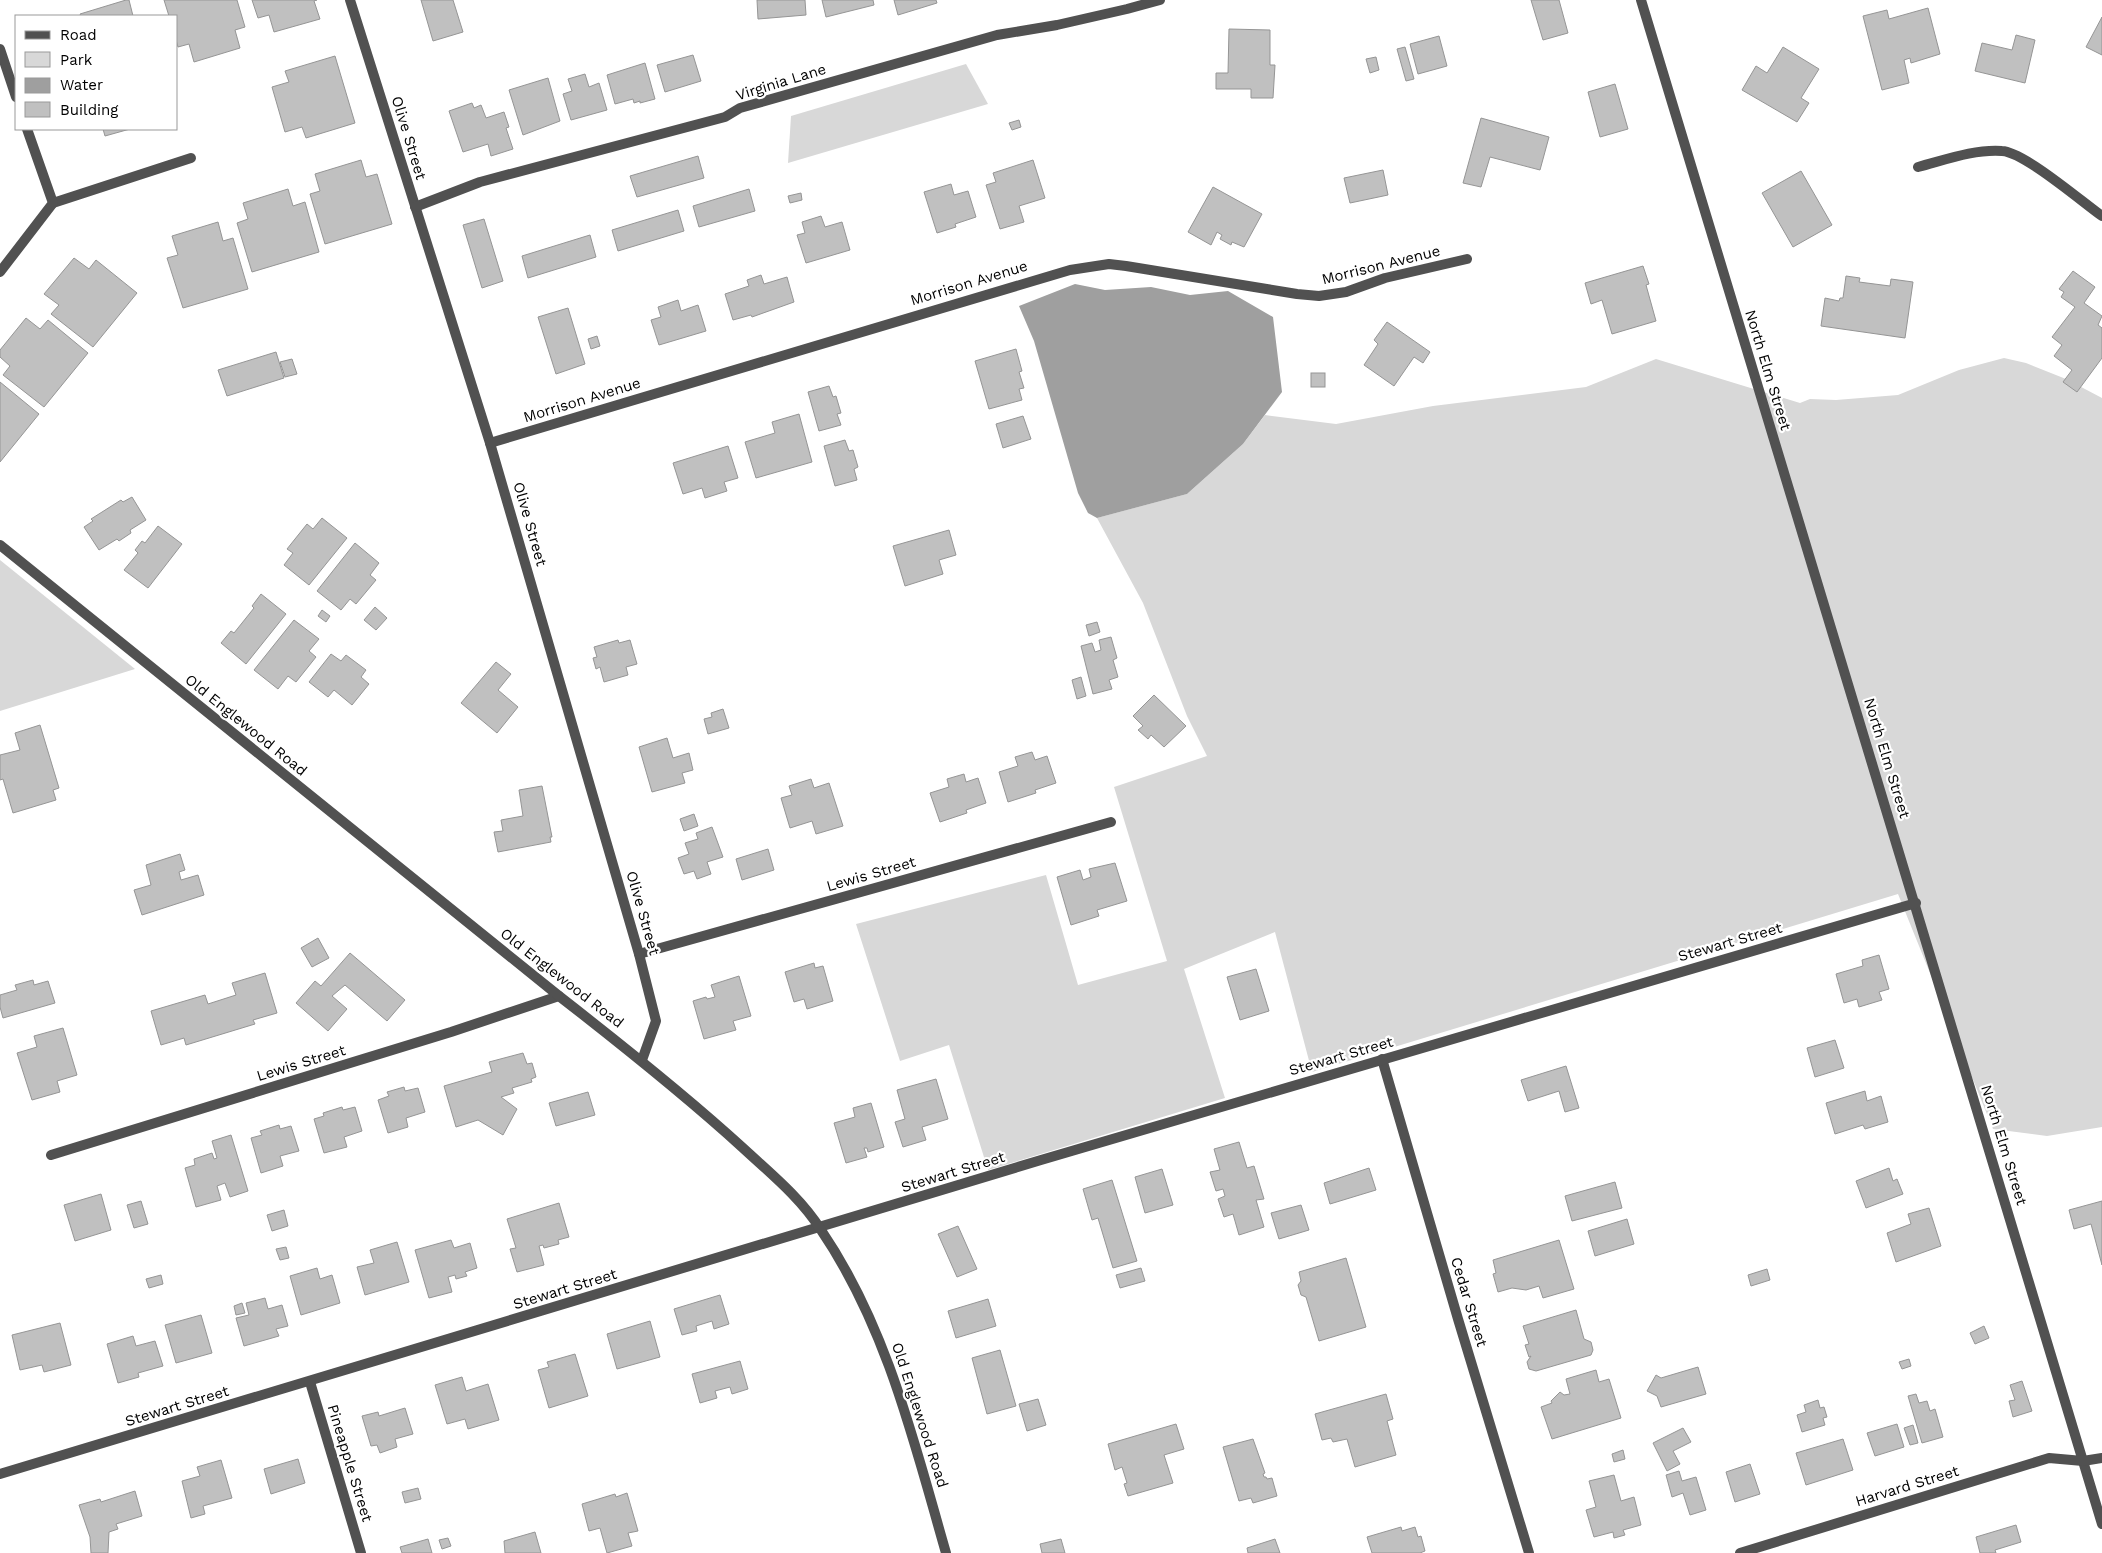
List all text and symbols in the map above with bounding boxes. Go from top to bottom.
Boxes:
legend [15,15,178,130]
text: Road [60,26,97,44]
text: Park [60,51,93,69]
street label: Virginia Lane [734,60,828,104]
text: Water [60,76,103,94]
street label: Olive Street [388,94,430,183]
text: Building [60,101,118,119]
street label: Morrison Avenue [1320,242,1442,288]
street label: Morrison Avenue [908,257,1030,309]
street label: North Elm Street [1741,308,1795,433]
street label: Morrison Avenue [521,374,643,426]
street label: Olive Street [509,480,551,569]
street label: Old Englewood Road [181,670,311,780]
street label: North Elm Street [1860,696,1914,821]
street label: Lewis Street [824,852,918,895]
street label: Olive Street [622,869,664,958]
street label: Stewart Street [1676,918,1785,965]
street label: Old Englewood Road [497,924,627,1032]
street label: Stewart Street [1287,1032,1396,1079]
street label: Lewis Street [254,1041,348,1085]
street label: North Elm Street [1977,1083,2031,1208]
street label: Stewart Street [899,1147,1008,1196]
street label: Cedar Street [1447,1255,1491,1350]
street label: Stewart Street [511,1264,620,1313]
street label: Old Englewood Road [888,1340,952,1490]
street label: Stewart Street [123,1381,232,1430]
street label: Pineapple Street [324,1402,377,1525]
street label: Harvard Street [1853,1462,1962,1510]

